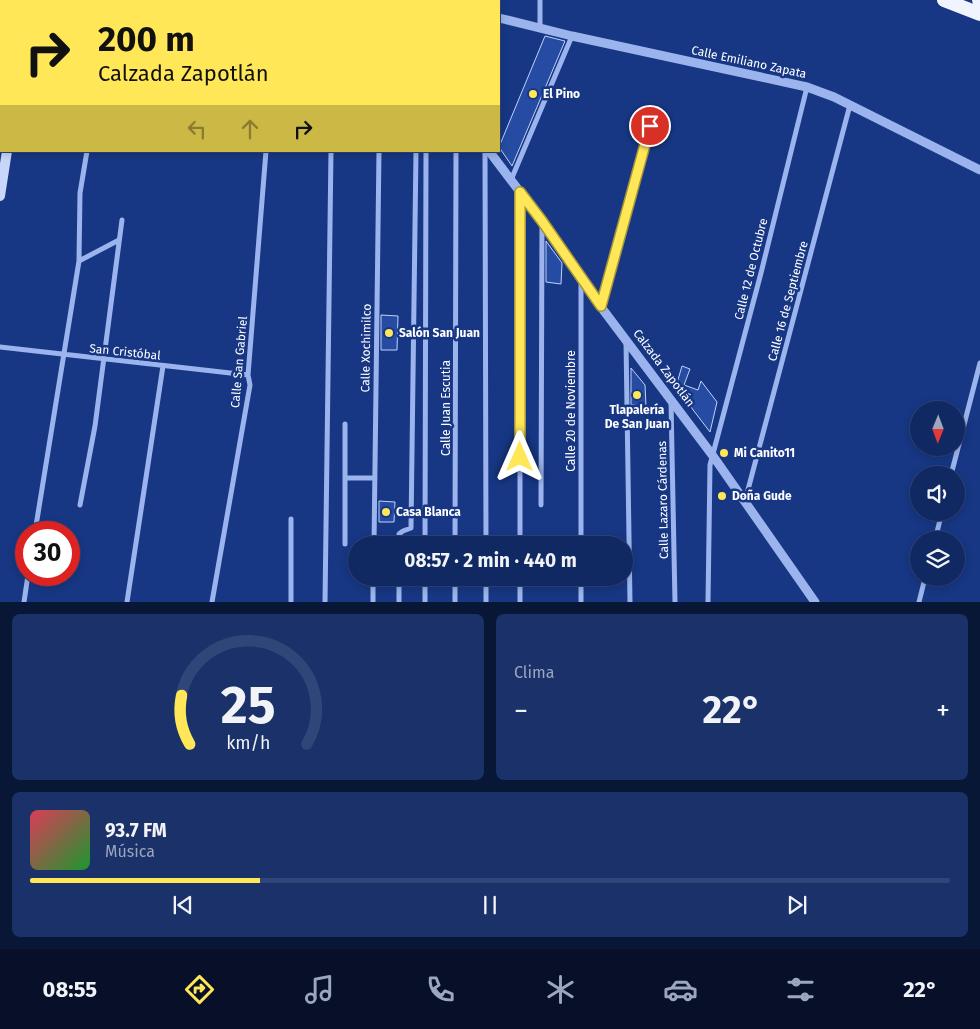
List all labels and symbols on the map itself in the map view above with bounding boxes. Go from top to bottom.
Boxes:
street label: Calle Emiliano Zapata [690,43,808,81]
place label: El Pino [543,87,580,101]
marker: El Pino [527,88,539,100]
pin [629,105,671,147]
street label: Calle 12 de Octubre [732,217,770,321]
street label: Calle 16 de Septiembre [765,239,811,363]
street label: Calle Xochimilco [358,303,374,393]
street label: Calle San Gabriel [228,315,250,409]
place label: Salón San Juan [399,326,480,340]
marker: Salón San Juan [383,327,395,339]
street label: Calzada Zapotlán [630,327,698,409]
street label: San Cristóbal [89,341,162,363]
street label: Calle 20 de Noviembre [564,350,578,472]
street label: Calle Juan Escutia [439,360,453,456]
marker: Tlapalería De San Juan [631,389,643,401]
north arrow [910,401,965,456]
place label: Tlapalería De San Juan [605,403,669,431]
position arrow [493,430,545,482]
street label: Calle Lazaro Cárdenas [655,440,671,559]
place label: Mi Canito11 [734,446,795,460]
marker: Mi Canito11 [718,447,730,459]
place label: Doña Gude [732,489,792,503]
marker: Doña Gude [716,490,728,502]
place label: Casa Blanca [396,505,461,519]
marker: Casa Blanca [380,506,392,518]
speed limit sign: 30 [15,521,80,586]

